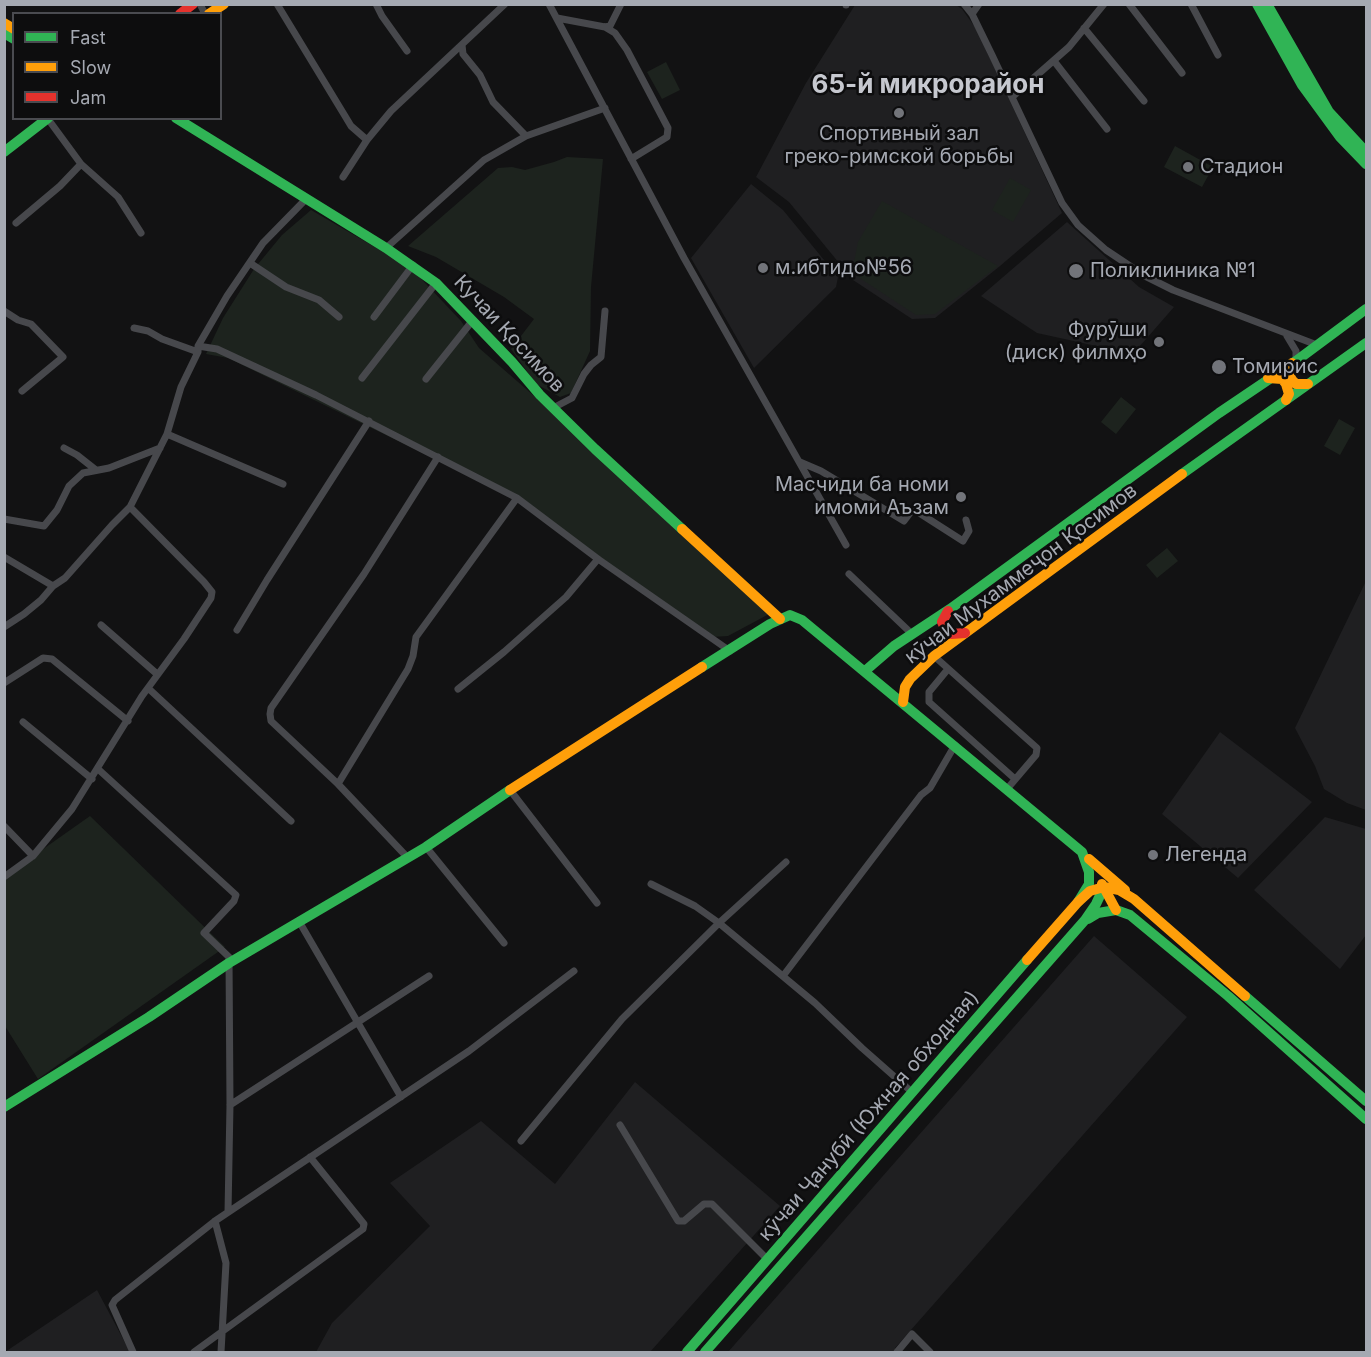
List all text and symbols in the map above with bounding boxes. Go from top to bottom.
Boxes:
legend [12,12,222,120]
text: Fast [70,27,106,48]
text: Slow [70,57,111,78]
district label: 65-й микрорайон [812,69,1044,101]
text: Jam [70,87,106,108]
marker: Спортивный зал греко-римской борьбы [892,106,906,120]
place label: Спортивный зал греко-римской борьбы [784,122,1014,169]
place label: Стадион [1200,155,1283,179]
marker: Стадион [1181,160,1195,174]
place label: м.ибтидо№56 [775,256,912,280]
place label: Поликлиника №1 [1090,259,1256,283]
marker: м.ибтидо№56 [756,261,770,275]
marker: Поликлиника №1 [1067,262,1085,280]
street label: Кучаи Қосимов [449,270,569,398]
place label: Фурӯши (диск) филмҳо [1005,318,1147,365]
marker: Фурӯши (диск) филмҳо [1152,335,1166,349]
place label: Томирис [1232,355,1318,379]
marker: Томирис [1210,358,1228,376]
place label: Масчиди ба номи имоми Аъзам [775,473,949,520]
street label: кӯчаи Мухаммеҷон Қосимов [900,479,1142,669]
marker: Масчиди ба номи имоми Аъзам [954,490,968,504]
place label: Легенда [1165,843,1247,867]
marker: Легенда [1146,848,1160,862]
street label: кӯчаи Ҷанубӣ (Южная обходная) [754,986,984,1246]

